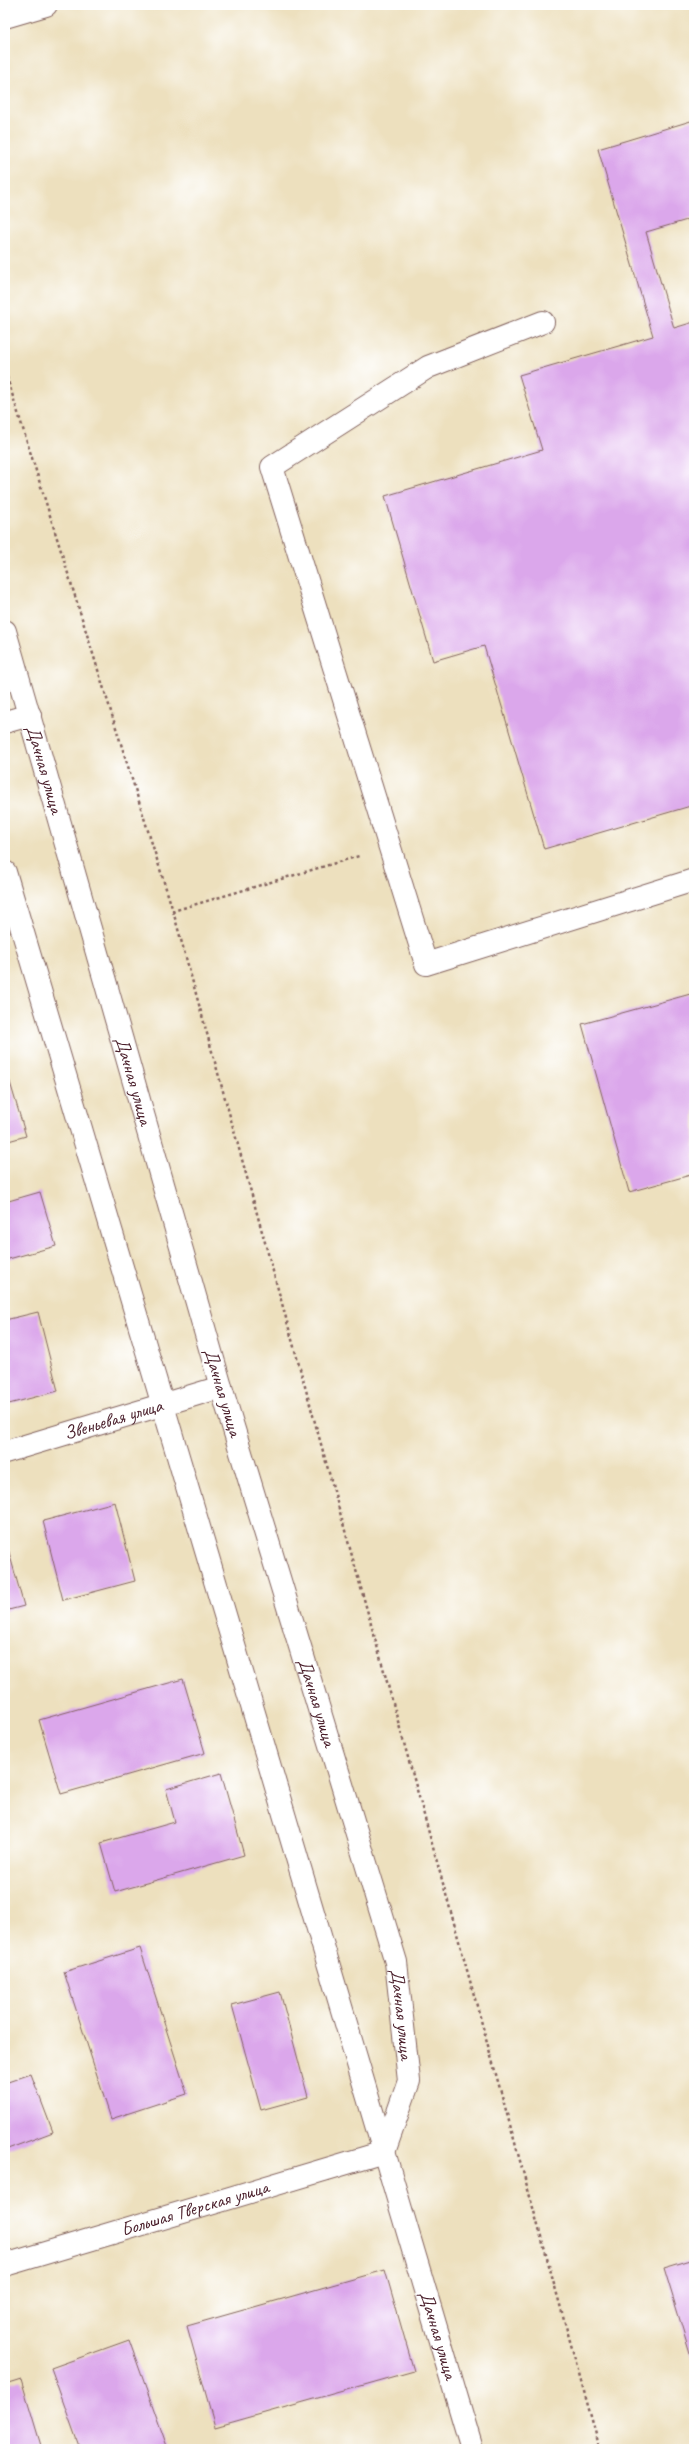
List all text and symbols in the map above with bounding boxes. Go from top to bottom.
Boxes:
street label: Дачная улица [21,722,69,819]
street label: Дачная улица [110,1034,158,1130]
street label: Дачная улица [199,1346,248,1442]
street label: Звеньевая улица [61,1393,167,1446]
street label: Дачная улица [292,1655,342,1752]
street label: Дачная улица [385,1968,419,2063]
street label: Большая Тверская улица [118,2174,274,2242]
street label: Дачная улица [414,2288,463,2384]

